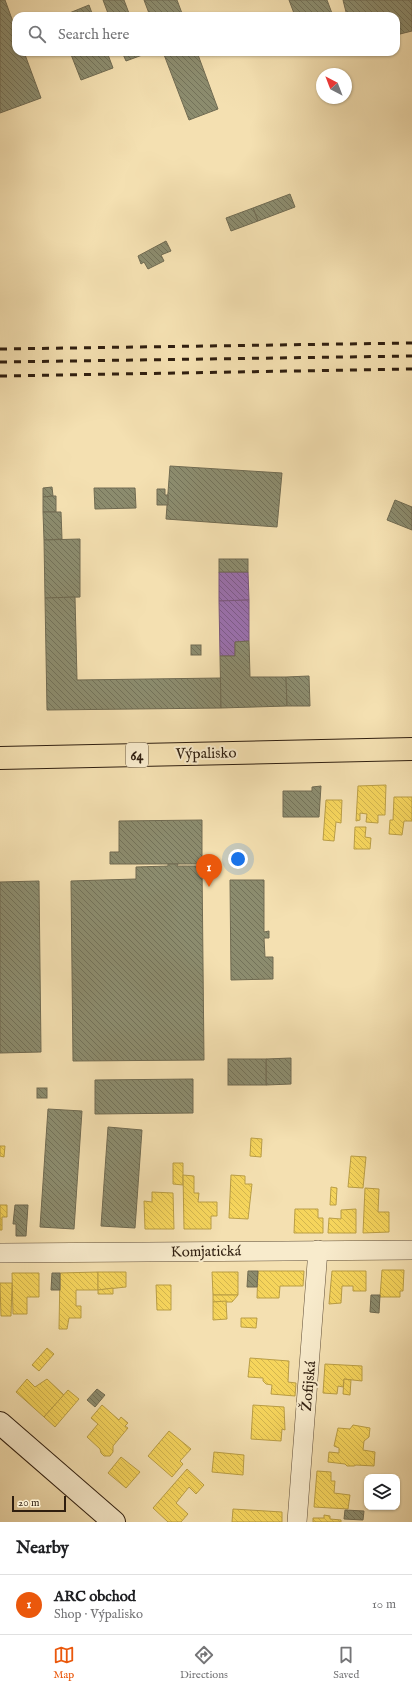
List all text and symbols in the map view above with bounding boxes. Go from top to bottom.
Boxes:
search box [12,12,400,56]
icon: search [26,23,48,45]
text: Search here [58,25,129,44]
north arrow [316,68,352,104]
road number: 64 [126,743,148,767]
street label: Výpalisko [174,743,237,764]
your location [228,849,248,869]
pin: 1 [196,854,222,887]
street label: Komjatická [171,1241,242,1262]
street label: Žofijská [297,1359,320,1412]
map controls [364,1474,400,1510]
button: layers [364,1474,400,1510]
scale bar [12,1494,66,1513]
text: 20 m [18,1496,39,1510]
text: Nearby [16,1538,69,1559]
text: ARC obchod [54,1587,136,1606]
text: 1 [27,1596,31,1613]
text: 10 m [372,1596,396,1613]
text: Shop · Výpalisko [54,1606,143,1623]
tab: Map [53,1644,75,1682]
tab: Directions [180,1644,228,1682]
tab: Saved [333,1644,359,1682]

